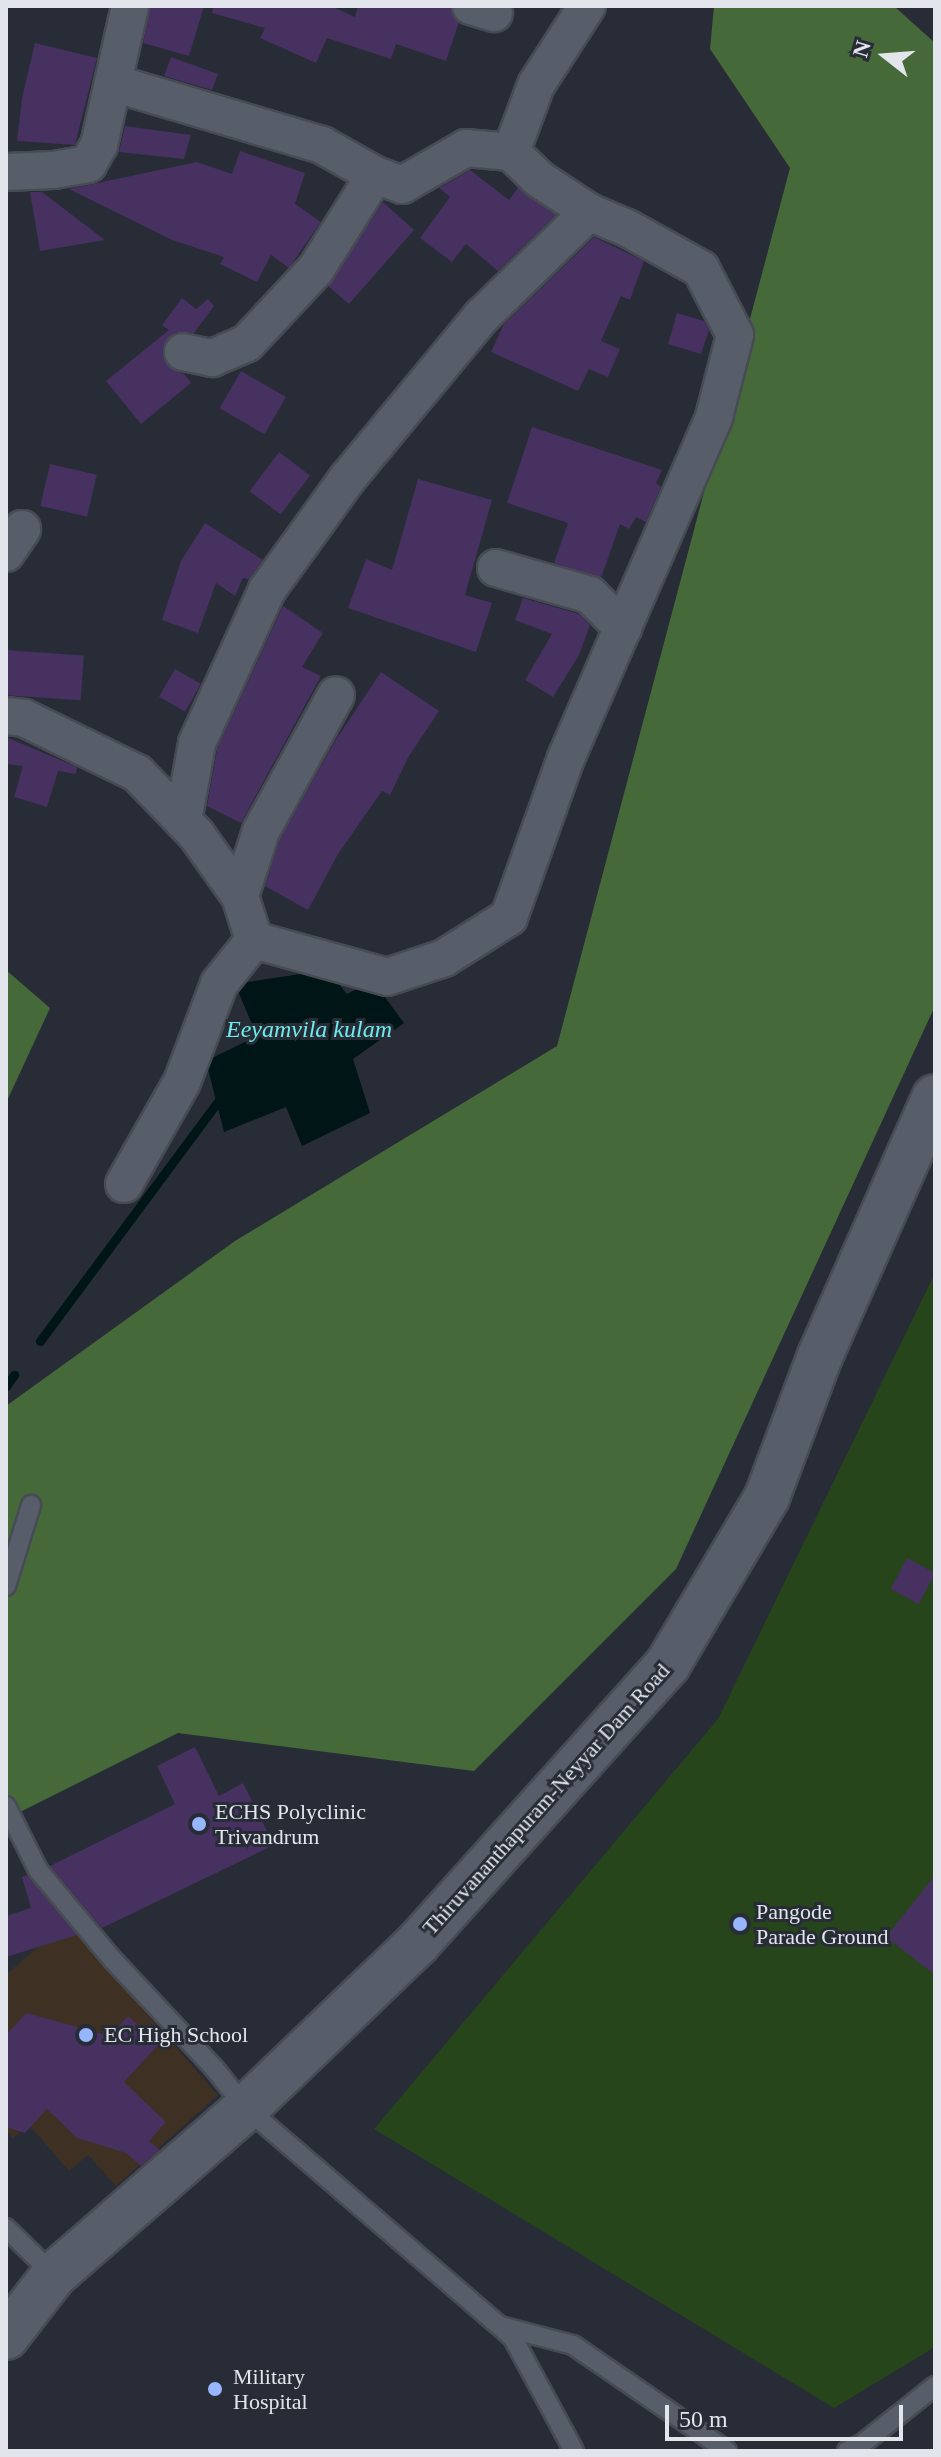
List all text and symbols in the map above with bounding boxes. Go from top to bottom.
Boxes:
north arrow [845,16,925,96]
text: N [847,38,876,60]
water label: Eeyamvila kulam [226,1016,392,1044]
street label: Thiruvananthapuram-Neyyar Dam Road [417,1658,675,1940]
place label: ECHS Polyclinic Trivandrum [215,1798,366,1850]
marker: ECHS Polyclinic Trivandrum [190,1815,208,1833]
place label: Pangode Parade Ground [756,1898,889,1950]
marker: Pangode Parade Ground [731,1915,749,1933]
place label: EC High School [104,2022,248,2048]
marker: EC High School [75,2024,97,2046]
place label: Military Hospital [233,2363,308,2414]
marker: Military Hospital [204,2378,226,2400]
scale bar [669,2389,907,2439]
text: 50 m [679,2406,728,2432]

